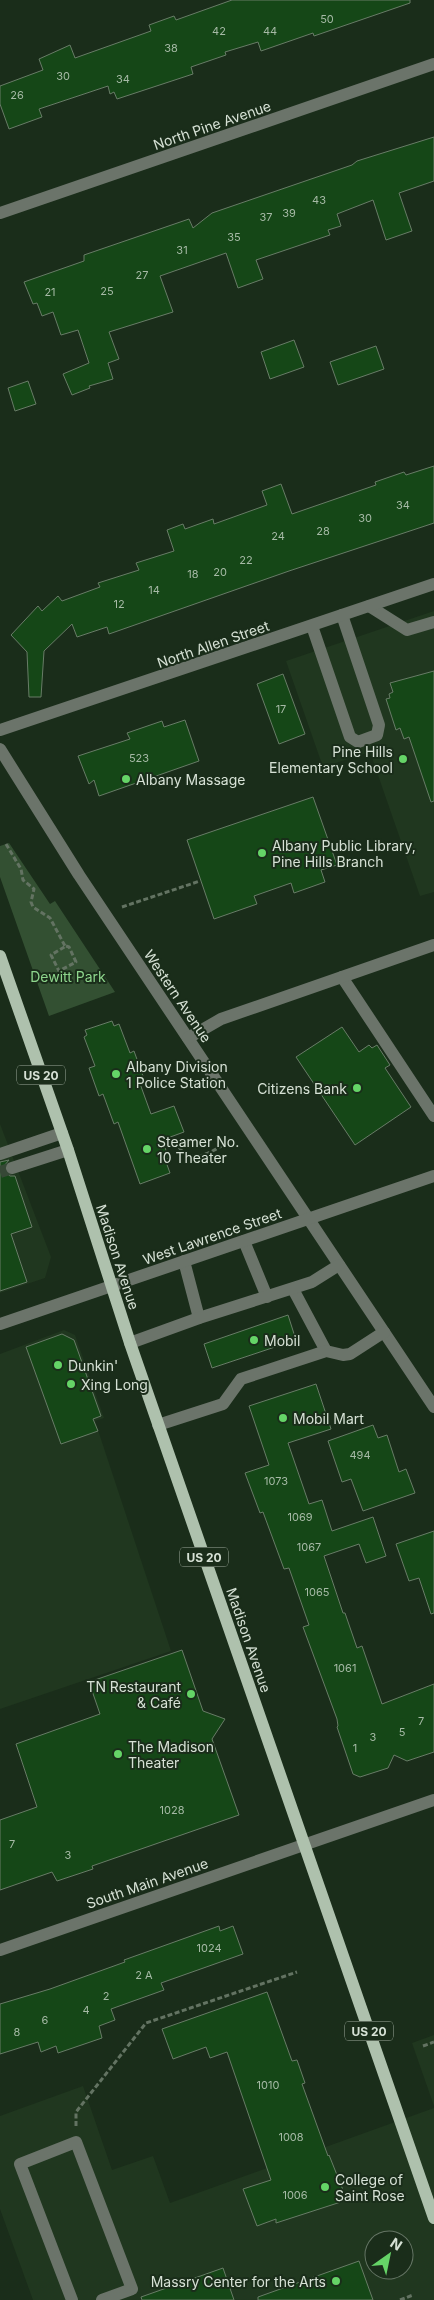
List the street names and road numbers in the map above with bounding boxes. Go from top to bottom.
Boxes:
street label: North Pine Avenue [151,97,273,153]
street label: North Allen Street [155,617,272,671]
street label: Western Avenue [141,946,215,1046]
road number: US 20 [17,1066,65,1084]
street label: Madison Avenue [93,1202,143,1312]
street label: West Lawrence Street [140,1204,284,1268]
road number: US 20 [180,1548,228,1566]
street label: Madison Avenue [223,1585,275,1695]
street label: South Main Avenue [84,1854,210,1912]
road number: US 20 [345,2022,393,2040]

